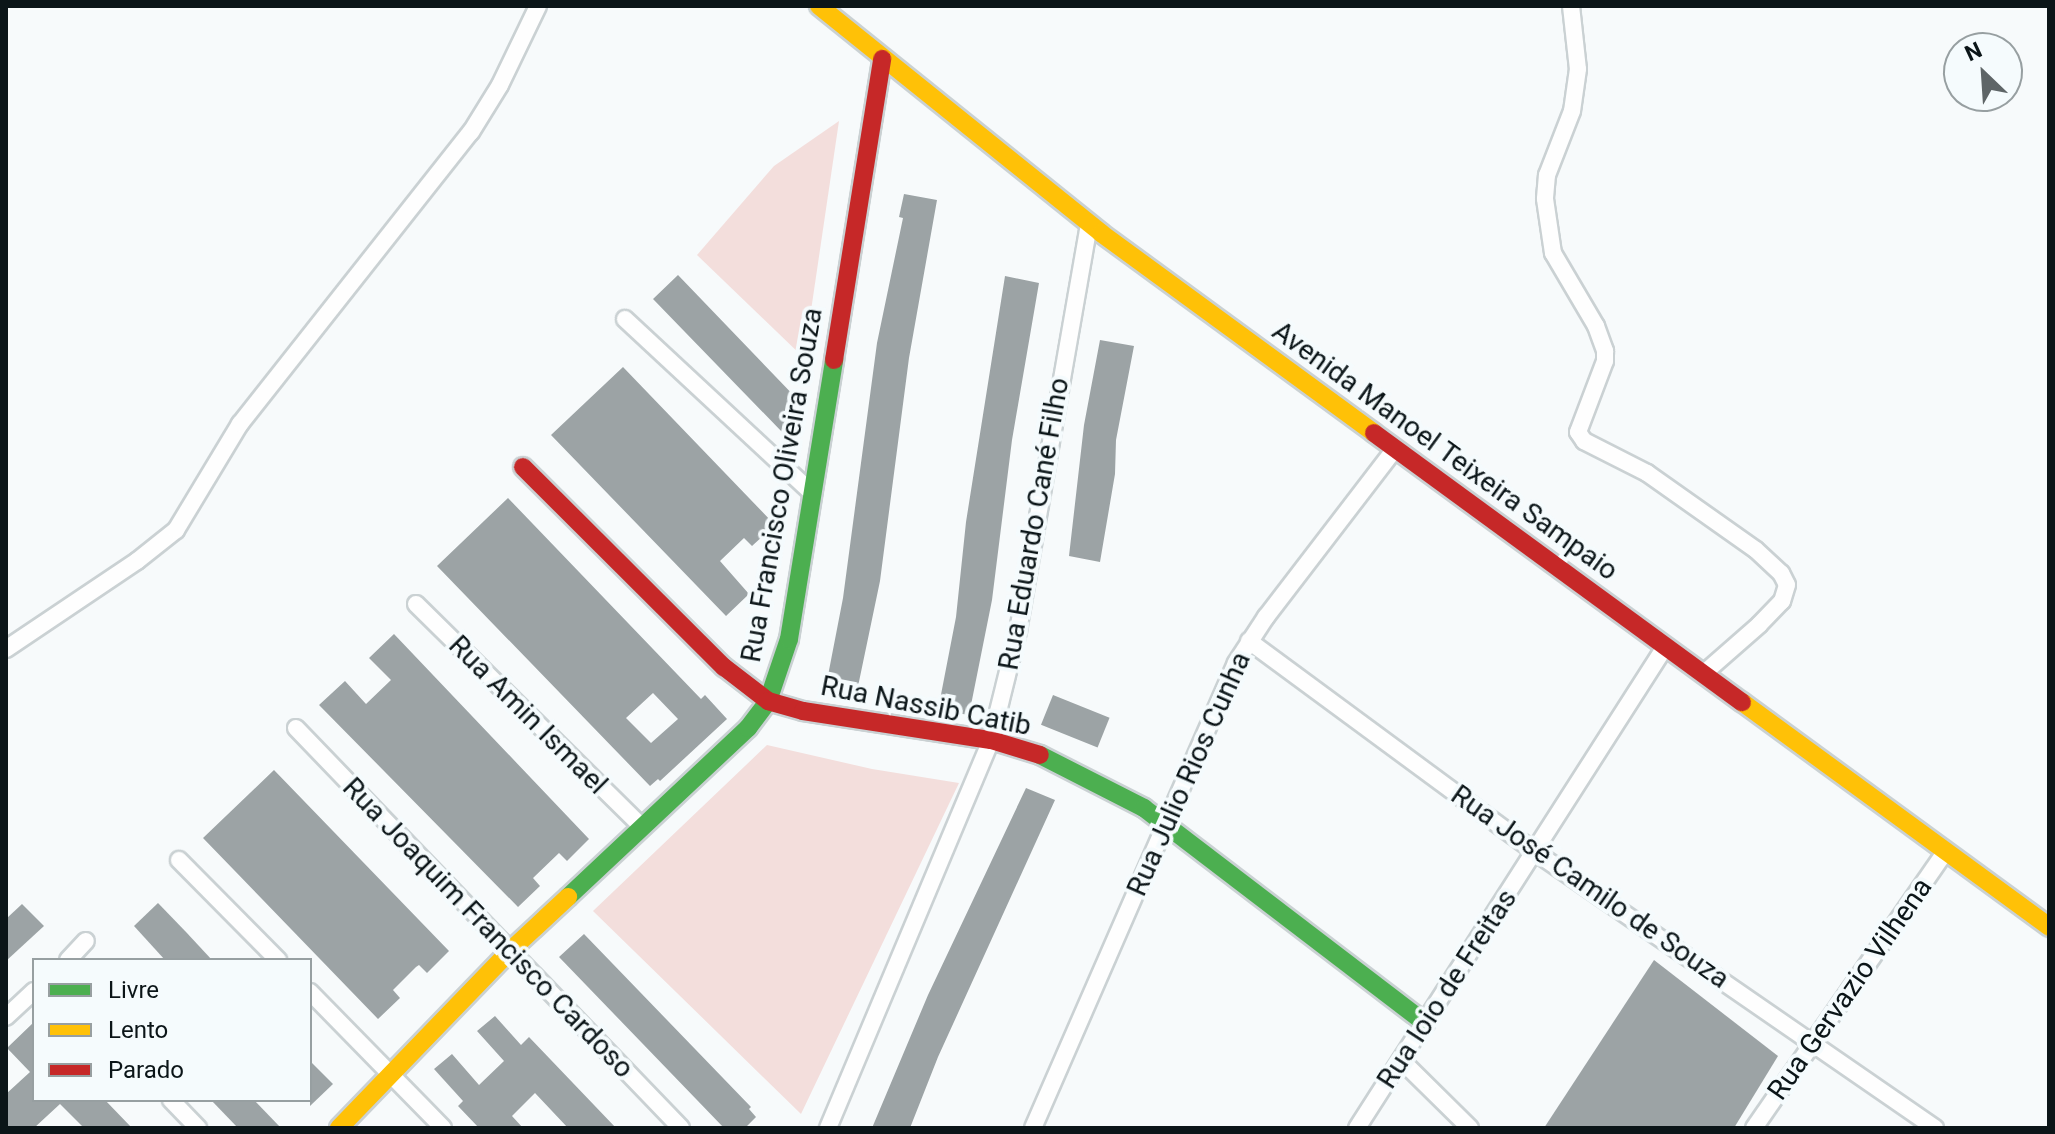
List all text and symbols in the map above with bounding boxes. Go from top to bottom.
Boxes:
north arrow [1943,32,2023,112]
text: N [1961,37,1986,66]
street label: Rua Francisco Oliveira Souza [734,305,830,665]
street label: Avenida Manoel Teixeira Sampaio [1266,314,1624,588]
street label: Rua Eduardo Cané Filho [992,375,1076,673]
street label: Rua Amin Ismael [442,629,614,801]
street label: Rua Julio Rios Cunha [1120,647,1258,901]
street label: Rua Nassib Catib [818,669,1034,743]
street label: Rua Joaquim Francisco Cardoso [335,771,641,1085]
street label: Rua José Camilo de Souza [1444,778,1736,996]
street label: Rua Gervazio Vilhena [1761,872,1939,1106]
street label: Rua Ioio de Freitas [1370,883,1524,1095]
legend [32,958,312,1102]
text: Livre [108,976,159,1004]
text: Lento [108,1016,168,1044]
text: Parado [108,1056,184,1084]

